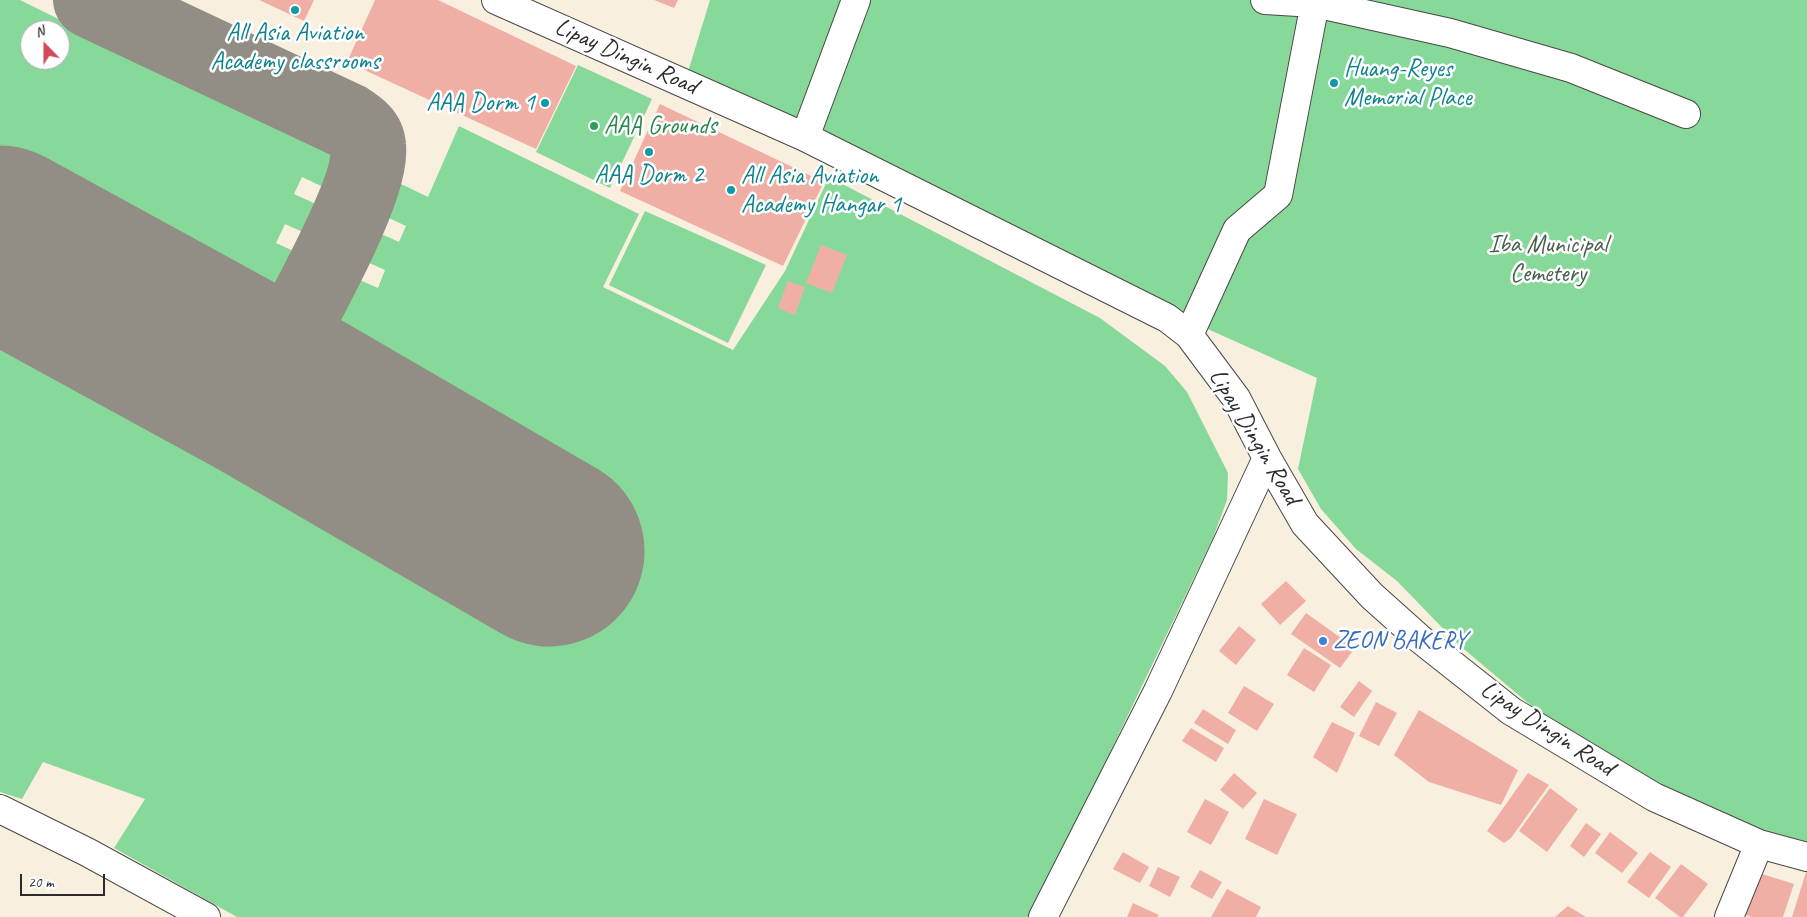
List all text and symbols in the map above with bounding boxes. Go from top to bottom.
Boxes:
marker: All Asia Aviation Academy classrooms [289,4,301,16]
street label: Lipay Dingin Road [550,12,702,102]
place label: All Asia Aviation Academy classrooms [210,18,380,77]
north arrow [20,20,70,70]
text: N [32,22,47,41]
place label: Huang-Reyes Memorial Place [1344,54,1472,113]
marker: Huang-Reyes Memorial Place [1328,77,1340,89]
place label: AAA Dorm 1 [426,88,535,118]
marker: AAA Dorm 1 [539,97,551,109]
place label: AAA Grounds [604,111,717,141]
marker: AAA Grounds [588,120,600,132]
marker: AAA Dorm 2 [643,146,655,158]
place label: AAA Dorm 2 [595,160,703,190]
place label: All Asia Aviation Academy Hangar 1 [741,161,901,220]
marker: All Asia Aviation Academy Hangar 1 [725,184,737,196]
park label: Iba Municipal Cemetery [1489,230,1607,289]
street label: Lipay Dingin Road [1202,364,1306,510]
place label: ZEON BAKERY [1333,626,1467,656]
marker: ZEON BAKERY [1317,635,1329,647]
street label: Lipay Dingin Road [1475,675,1619,783]
scale bar [22,864,108,896]
text: 20 m [28,873,54,892]

